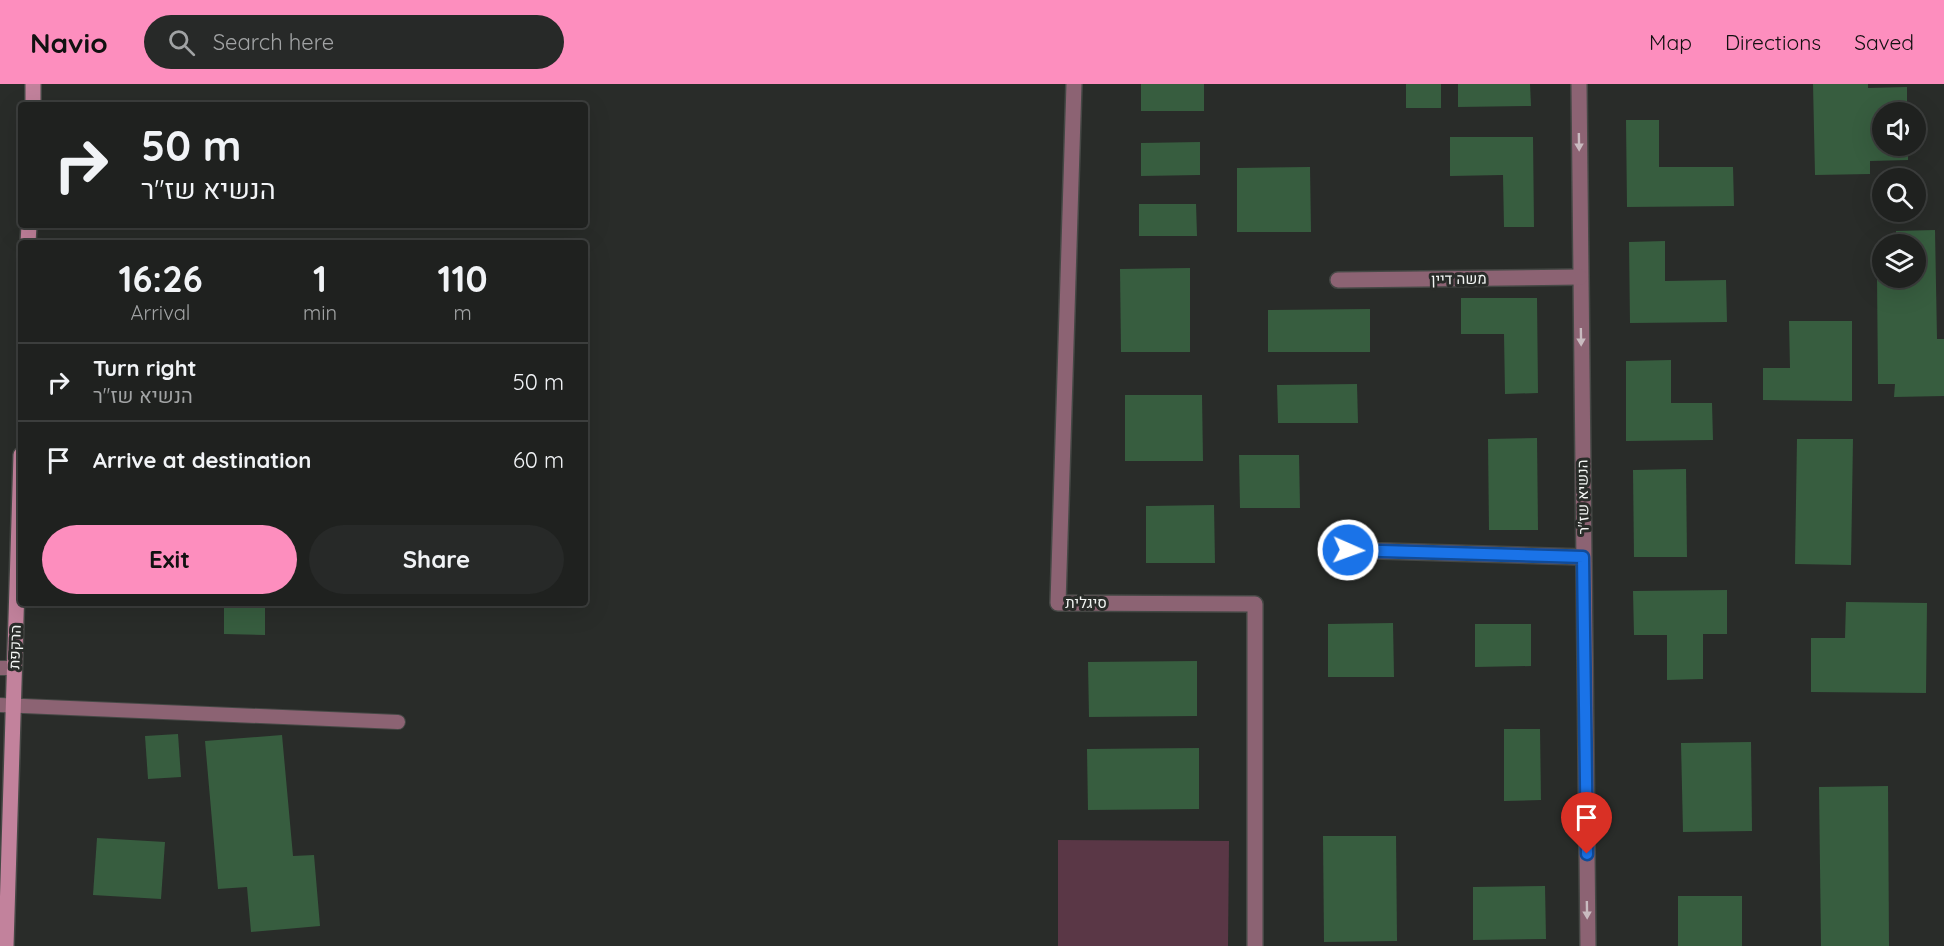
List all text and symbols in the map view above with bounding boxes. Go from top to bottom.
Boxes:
search box [144,15,564,69]
text: Navio [30,25,108,60]
icon: search [165,26,198,59]
text: Search here [213,28,334,56]
text: Map [1649,29,1692,55]
text: Directions [1725,29,1821,55]
text: Saved [1854,29,1914,55]
map controls [1872,102,1926,288]
button: sound [1872,102,1926,156]
text: 50 m [141,119,241,172]
icon: right [42,126,120,204]
one-way arrow [1574,133,1584,152]
button: search [1872,168,1926,222]
text: הנשיא שז"ר [141,172,276,206]
button: layers [1872,234,1926,288]
text: 16:26 [118,256,203,301]
text: 1 [313,256,327,301]
text: 110 [437,256,488,301]
street label: משה דיין [1431,269,1487,288]
text: Arrival [131,300,190,325]
text: min [303,300,337,325]
text: m [453,300,472,325]
one-way arrow [1576,328,1586,347]
text: Turn right [93,354,197,382]
icon: right [42,366,75,399]
text: 50 m [513,368,564,396]
text: הנשיא שז"ר [93,383,193,408]
icon: arrive [42,444,75,477]
text: Arrive at destination [93,446,311,474]
text: 60 m [513,446,564,474]
street label: הנשיא שז"ר [1572,459,1593,535]
position arrow [1316,518,1380,582]
button: Exit [42,525,297,594]
button: Share [309,525,564,594]
street label: סיגלית [1065,593,1107,612]
street label: הרקפת [4,625,25,669]
pin [1561,792,1612,854]
icon: arrive [1570,801,1603,834]
one-way arrow [1582,901,1592,920]

